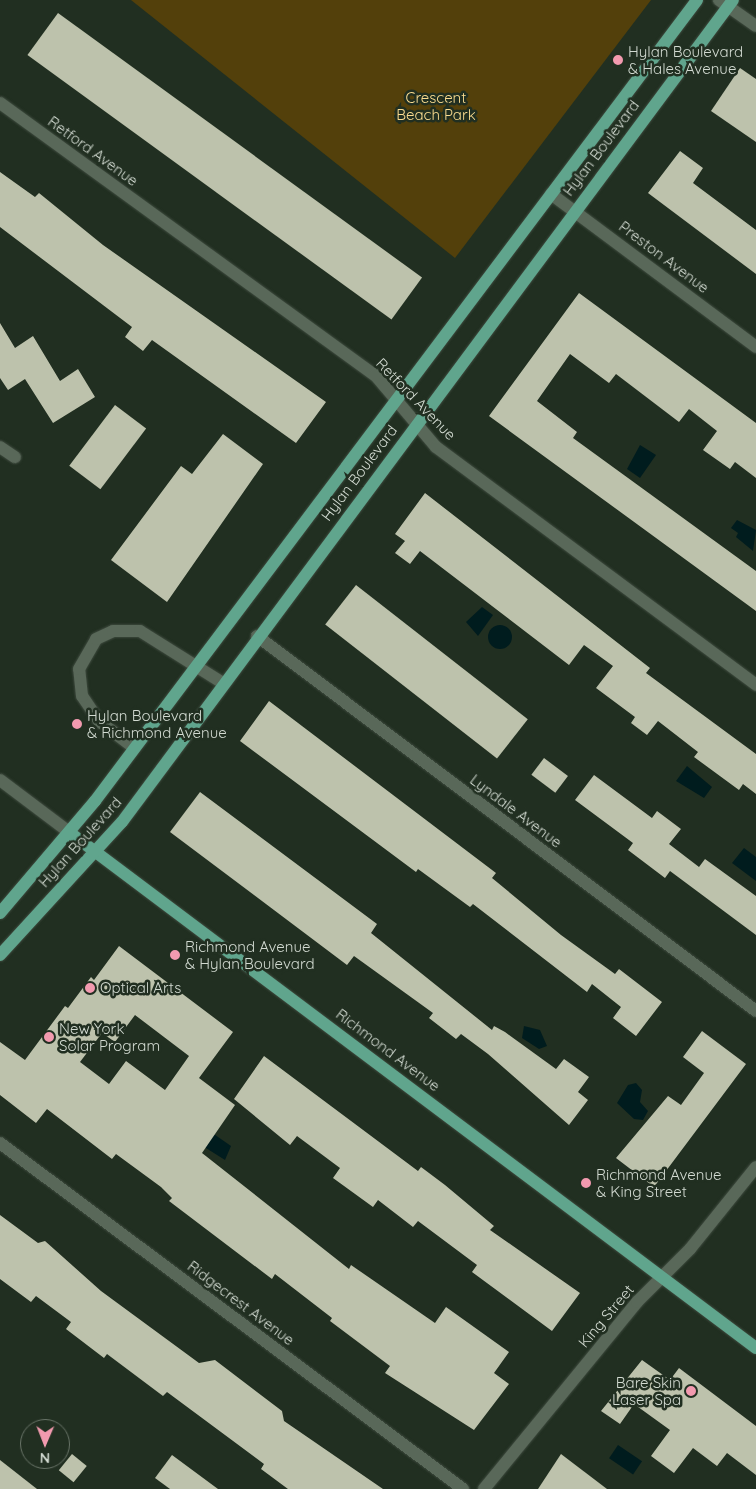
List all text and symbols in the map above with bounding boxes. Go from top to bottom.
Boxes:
place label: Hylan Boulevard & Hales Avenue [628,42,743,77]
marker: Hylan Boulevard & Hales Avenue [612,54,624,66]
park label: Crescent Beach Park [396,88,476,123]
street label: Hylan Boulevard [559,97,643,199]
street label: Retford Avenue [44,112,142,190]
street label: Preston Avenue [615,217,713,297]
street label: Retford Avenue [372,354,460,444]
street label: Hylan Boulevard [317,422,401,524]
place label: Hylan Boulevard & Richmond Avenue [87,706,227,741]
marker: Hylan Boulevard & Richmond Avenue [71,718,83,730]
street label: Lyndale Avenue [467,771,565,851]
street label: Hylan Boulevard [35,793,125,891]
place label: Richmond Avenue & Hylan Boulevard [185,937,314,972]
marker: Richmond Avenue & Hylan Boulevard [169,949,181,961]
place label: Optical Arts [100,979,181,997]
marker: Optical Arts [84,982,96,994]
street label: Richmond Avenue [332,1005,444,1095]
place label: New York Solar Program [59,1019,160,1054]
marker: New York Solar Program [43,1031,55,1043]
place label: Richmond Avenue & King Street [596,1165,721,1200]
marker: Richmond Avenue & King Street [580,1177,592,1189]
street label: Ridgecrest Avenue [184,1257,298,1349]
street label: King Street [575,1281,637,1351]
place label: Bare Skin Laser Spa [612,1373,681,1408]
marker: Bare Skin Laser Spa [685,1385,697,1397]
north arrow [20,1419,70,1469]
text: N [39,1449,50,1467]

